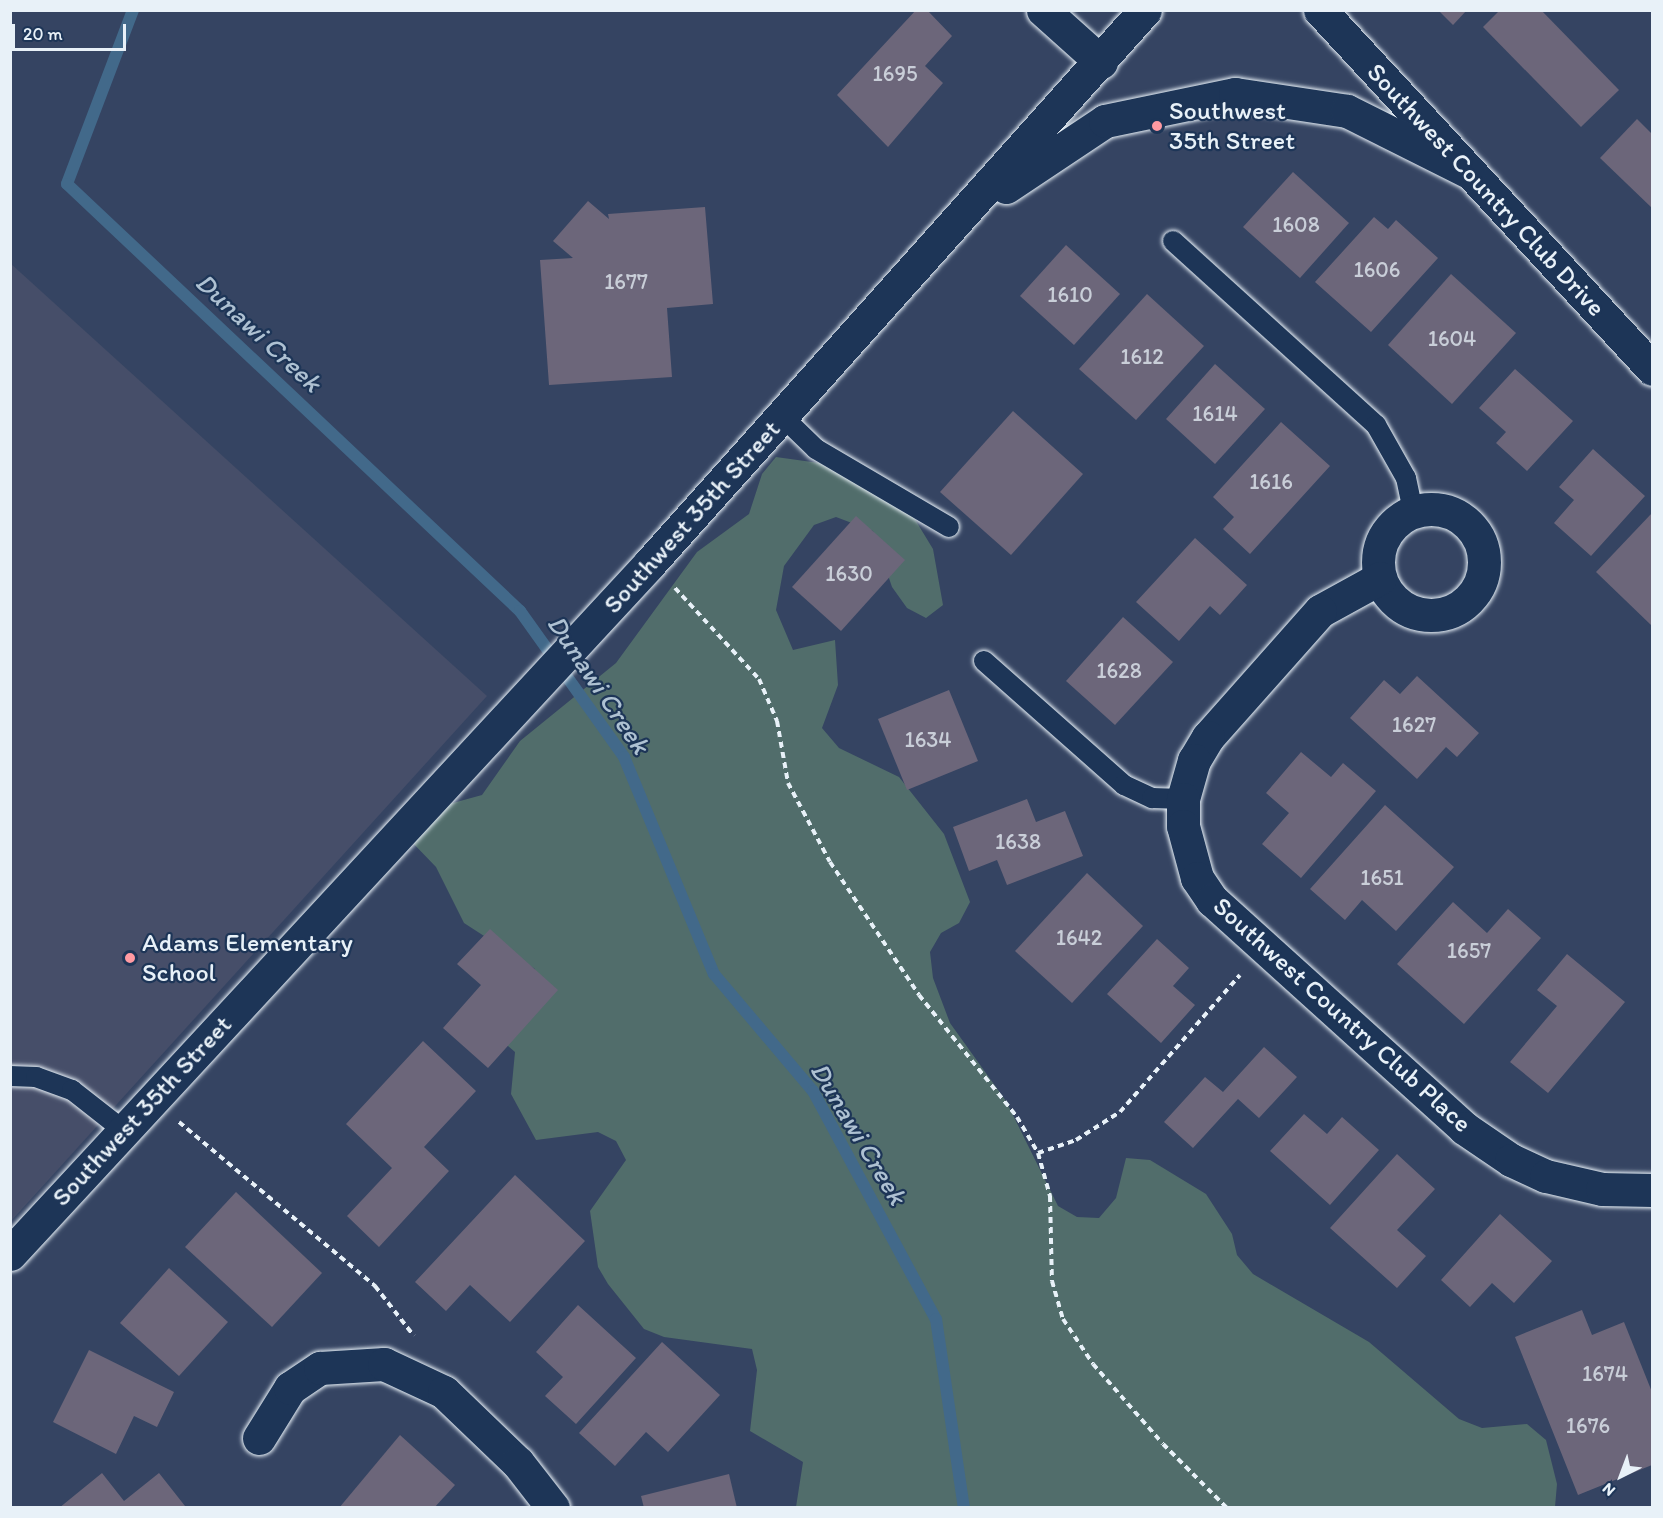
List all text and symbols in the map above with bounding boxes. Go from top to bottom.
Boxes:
scale bar [15,12,129,50]
text: 20 m [23,23,63,45]
street label: Southwest Country Club Drive [1360,57,1612,323]
house number: 1695 [873,61,917,87]
place label: Southwest 35th Street [1169,95,1294,156]
marker: Southwest 35th Street [1150,119,1164,133]
house number: 1608 [1272,212,1320,238]
house number: 1606 [1353,257,1401,283]
water label: Dunawi Creek [189,266,329,398]
house number: 1677 [604,269,648,295]
house number: 1610 [1047,282,1093,308]
house number: 1604 [1428,326,1476,352]
house number: 1612 [1120,344,1164,370]
house number: 1614 [1192,401,1238,427]
street label: Southwest 35th Street [597,414,787,620]
house number: 1616 [1249,469,1293,495]
house number: 1630 [825,561,873,587]
water label: Dunawi Creek [541,609,657,759]
house number: 1628 [1096,658,1142,684]
house number: 1627 [1392,712,1436,738]
house number: 1634 [904,727,952,753]
house number: 1638 [995,829,1041,855]
house number: 1651 [1360,865,1404,891]
street label: Southwest Country Club Place [1206,891,1478,1139]
house number: 1642 [1056,925,1102,951]
place label: Adams Elementary School [142,927,353,988]
house number: 1657 [1447,938,1491,964]
marker: Adams Elementary School [123,951,137,965]
street label: Southwest 35th Street [46,1010,238,1212]
water label: Dunawi Creek [804,1056,914,1210]
house number: 1674 [1582,1361,1628,1387]
house number: 1676 [1566,1413,1610,1439]
north arrow [1591,1446,1651,1506]
text: N [1598,1479,1619,1500]

